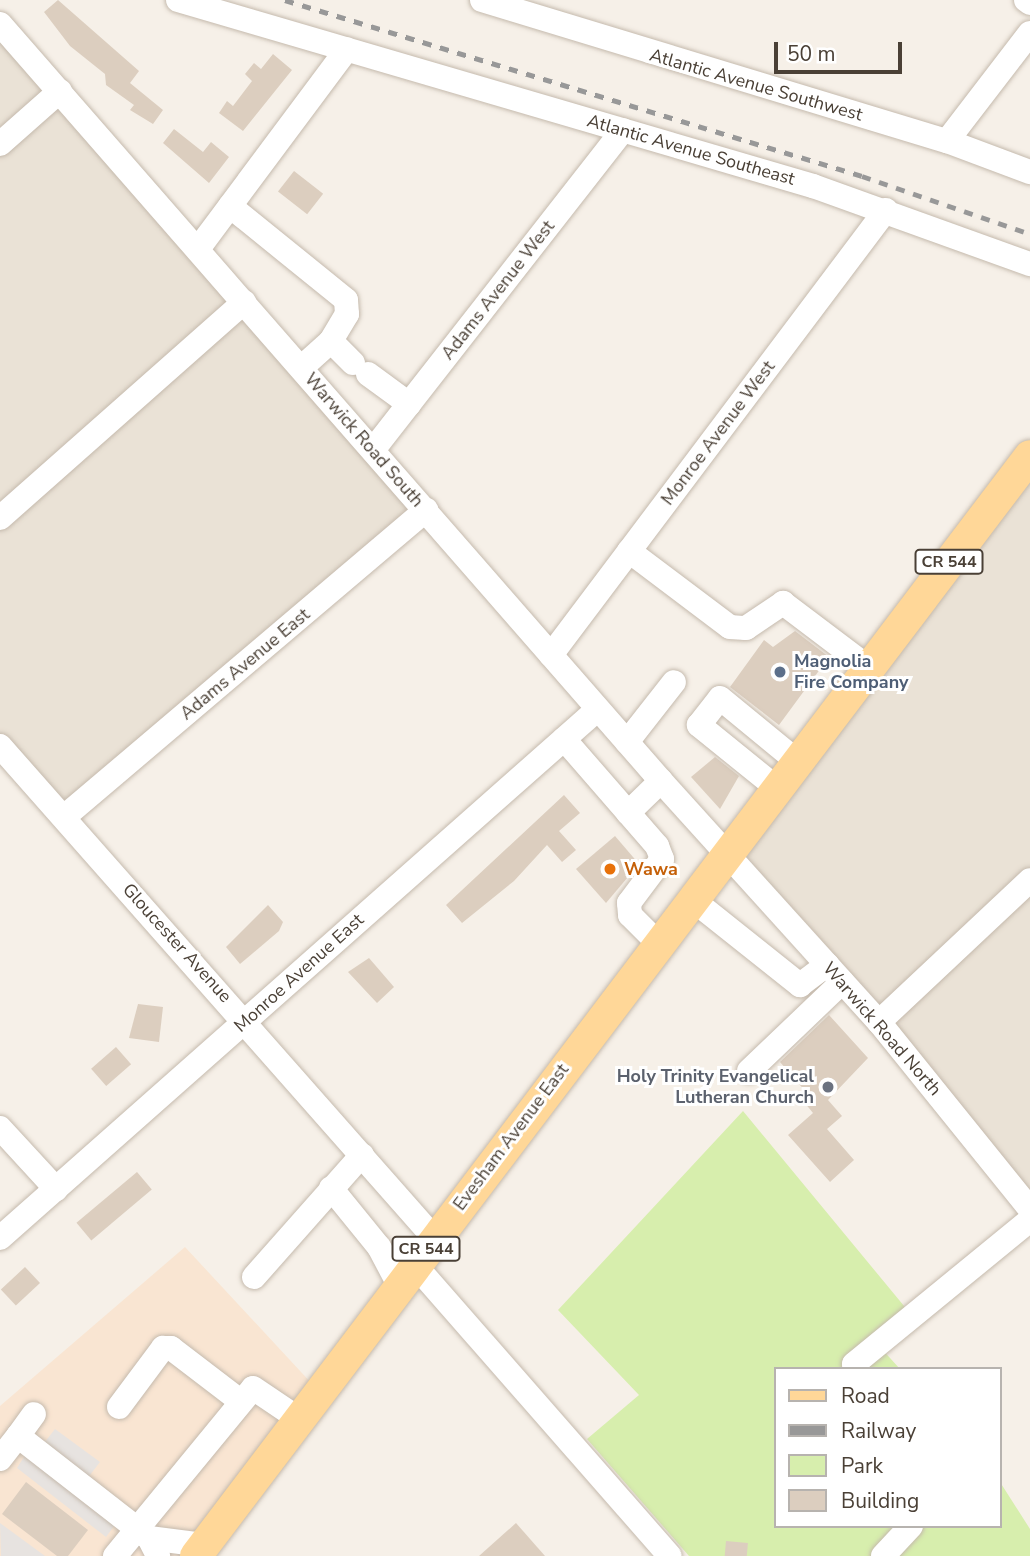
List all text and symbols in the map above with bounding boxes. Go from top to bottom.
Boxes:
scale bar [778,28,906,72]
text: 50 m [787,40,836,68]
street label: Atlantic Avenue Southwest [647,44,865,126]
street label: Atlantic Avenue Southeast [585,110,797,190]
street label: Adams Avenue West [437,216,559,364]
street label: Monroe Avenue West [657,357,779,509]
street label: Warwick Road South [300,368,428,512]
road number: CR 544 [914,550,984,575]
street label: Adams Avenue East [176,604,314,724]
place label: Magnolia Fire Company [794,651,909,694]
marker: Magnolia Fire Company [772,664,788,680]
place label: Wawa [624,858,678,880]
marker: Wawa [602,861,618,877]
street label: Gloucester Avenue [118,879,236,1007]
street label: Monroe Avenue East [230,909,368,1037]
street label: Warwick Road North [818,958,946,1100]
street label: Evesham Avenue East [449,1059,573,1215]
place label: Holy Trinity Evangelical Lutheran Church [617,1066,814,1108]
marker: Holy Trinity Evangelical Lutheran Church [820,1079,836,1095]
road number: CR 544 [391,1236,461,1261]
legend [774,1367,1002,1528]
text: Road [841,1382,890,1410]
text: Railway [841,1417,916,1445]
text: Park [841,1452,883,1480]
text: Building [841,1487,919,1515]

